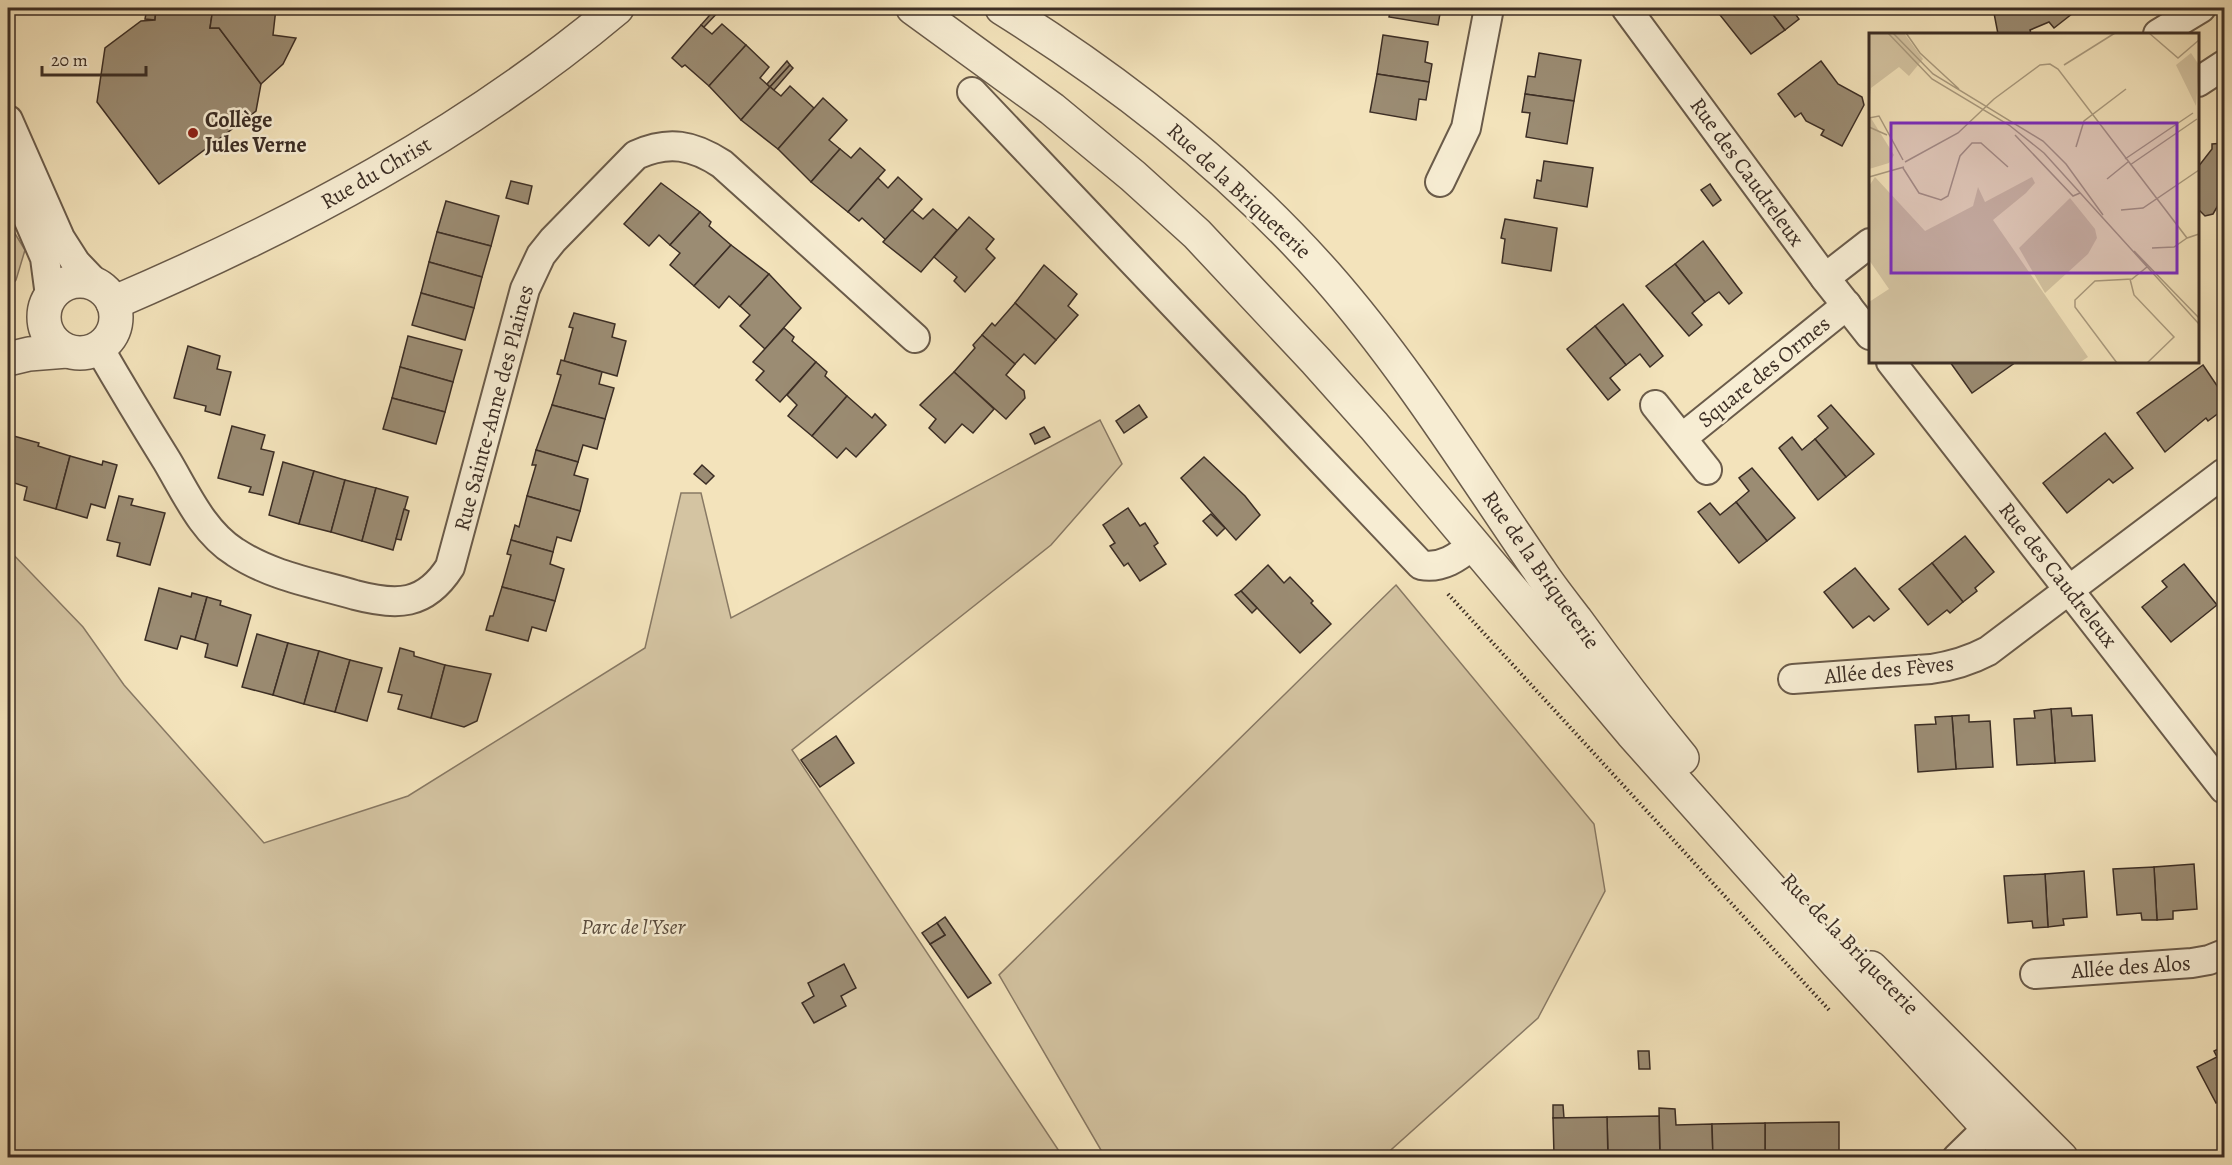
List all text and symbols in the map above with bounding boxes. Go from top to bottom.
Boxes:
inset map [1869,33,2199,363]
scale bar [42,39,146,77]
text: 20 m [51,48,88,72]
street label: Rue des Caudreleux [1683,92,1812,253]
place label: Collège Jules Verne [205,105,307,160]
street label: Rue de la Briqueterie [1160,116,1318,266]
marker: Collège Jules Verne [186,126,200,140]
street label: Rue du Christ [315,129,437,217]
street label: Rue Sainte-Anne des Plaines [447,282,541,534]
street label: Square des Ormes [1691,309,1837,435]
street label: Rue de la Briqueterie [1475,485,1607,655]
street label: Rue des Caudreleux [1992,496,2125,654]
street label: Allée des Fèves [1822,648,1955,692]
street label: Rue de la Briqueterie [1774,866,1926,1022]
park label: Parc de l'Yser [581,912,686,942]
street label: Allée des Alos [2069,948,2192,986]

